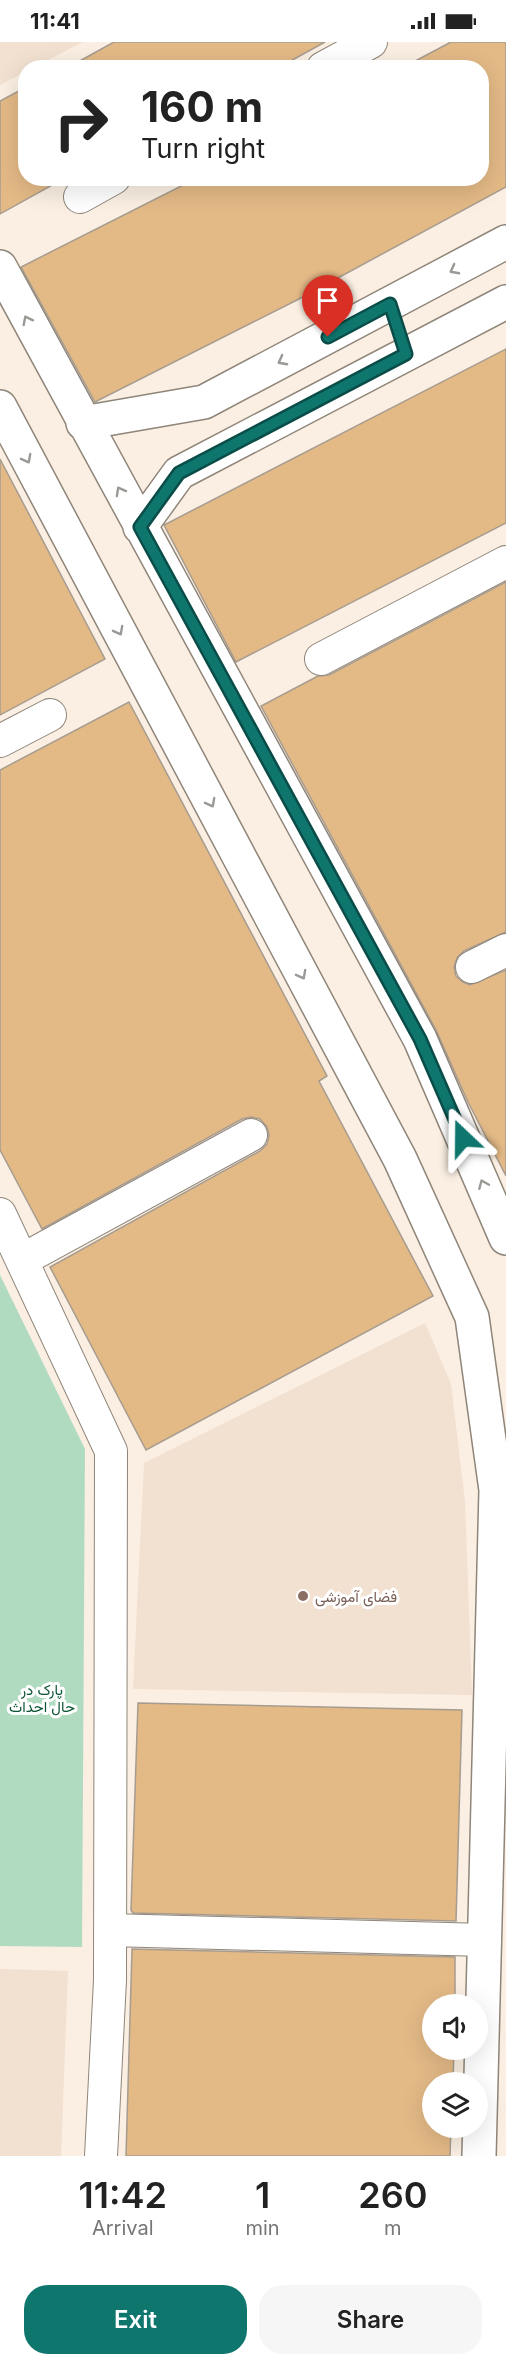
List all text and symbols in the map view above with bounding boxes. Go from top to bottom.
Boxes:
text: 11:41 [30,8,80,34]
text: 160 m [141,81,263,132]
icon: right [42,84,120,162]
text: Turn right [141,132,265,165]
one-way arrow [450,263,461,274]
pin [302,275,353,337]
icon: arrive [311,284,344,317]
one-way arrow [23,315,34,326]
one-way arrow [278,354,288,365]
one-way arrow [20,452,32,463]
one-way arrow [116,487,127,497]
one-way arrow [112,625,123,635]
one-way arrow [203,797,215,808]
one-way arrow [295,969,306,979]
position arrow [431,1106,495,1170]
one-way arrow [478,1180,490,1191]
place label: فضای آموزشی [315,1587,397,1607]
marker: فضای آموزشی [296,1589,310,1603]
park label: پارک در حال احداث [9,1680,75,1716]
map controls [422,1994,488,2138]
button: sound [422,1994,488,2060]
button: layers [422,2072,488,2138]
text: 11:42 [79,2173,167,2217]
text: 1 [255,2173,270,2217]
text: 260 [358,2173,427,2217]
text: Arrival [92,2216,154,2240]
text: min [245,2216,280,2240]
text: m [384,2216,402,2240]
button: Exit [24,2285,247,2354]
button: Share [259,2285,482,2354]

